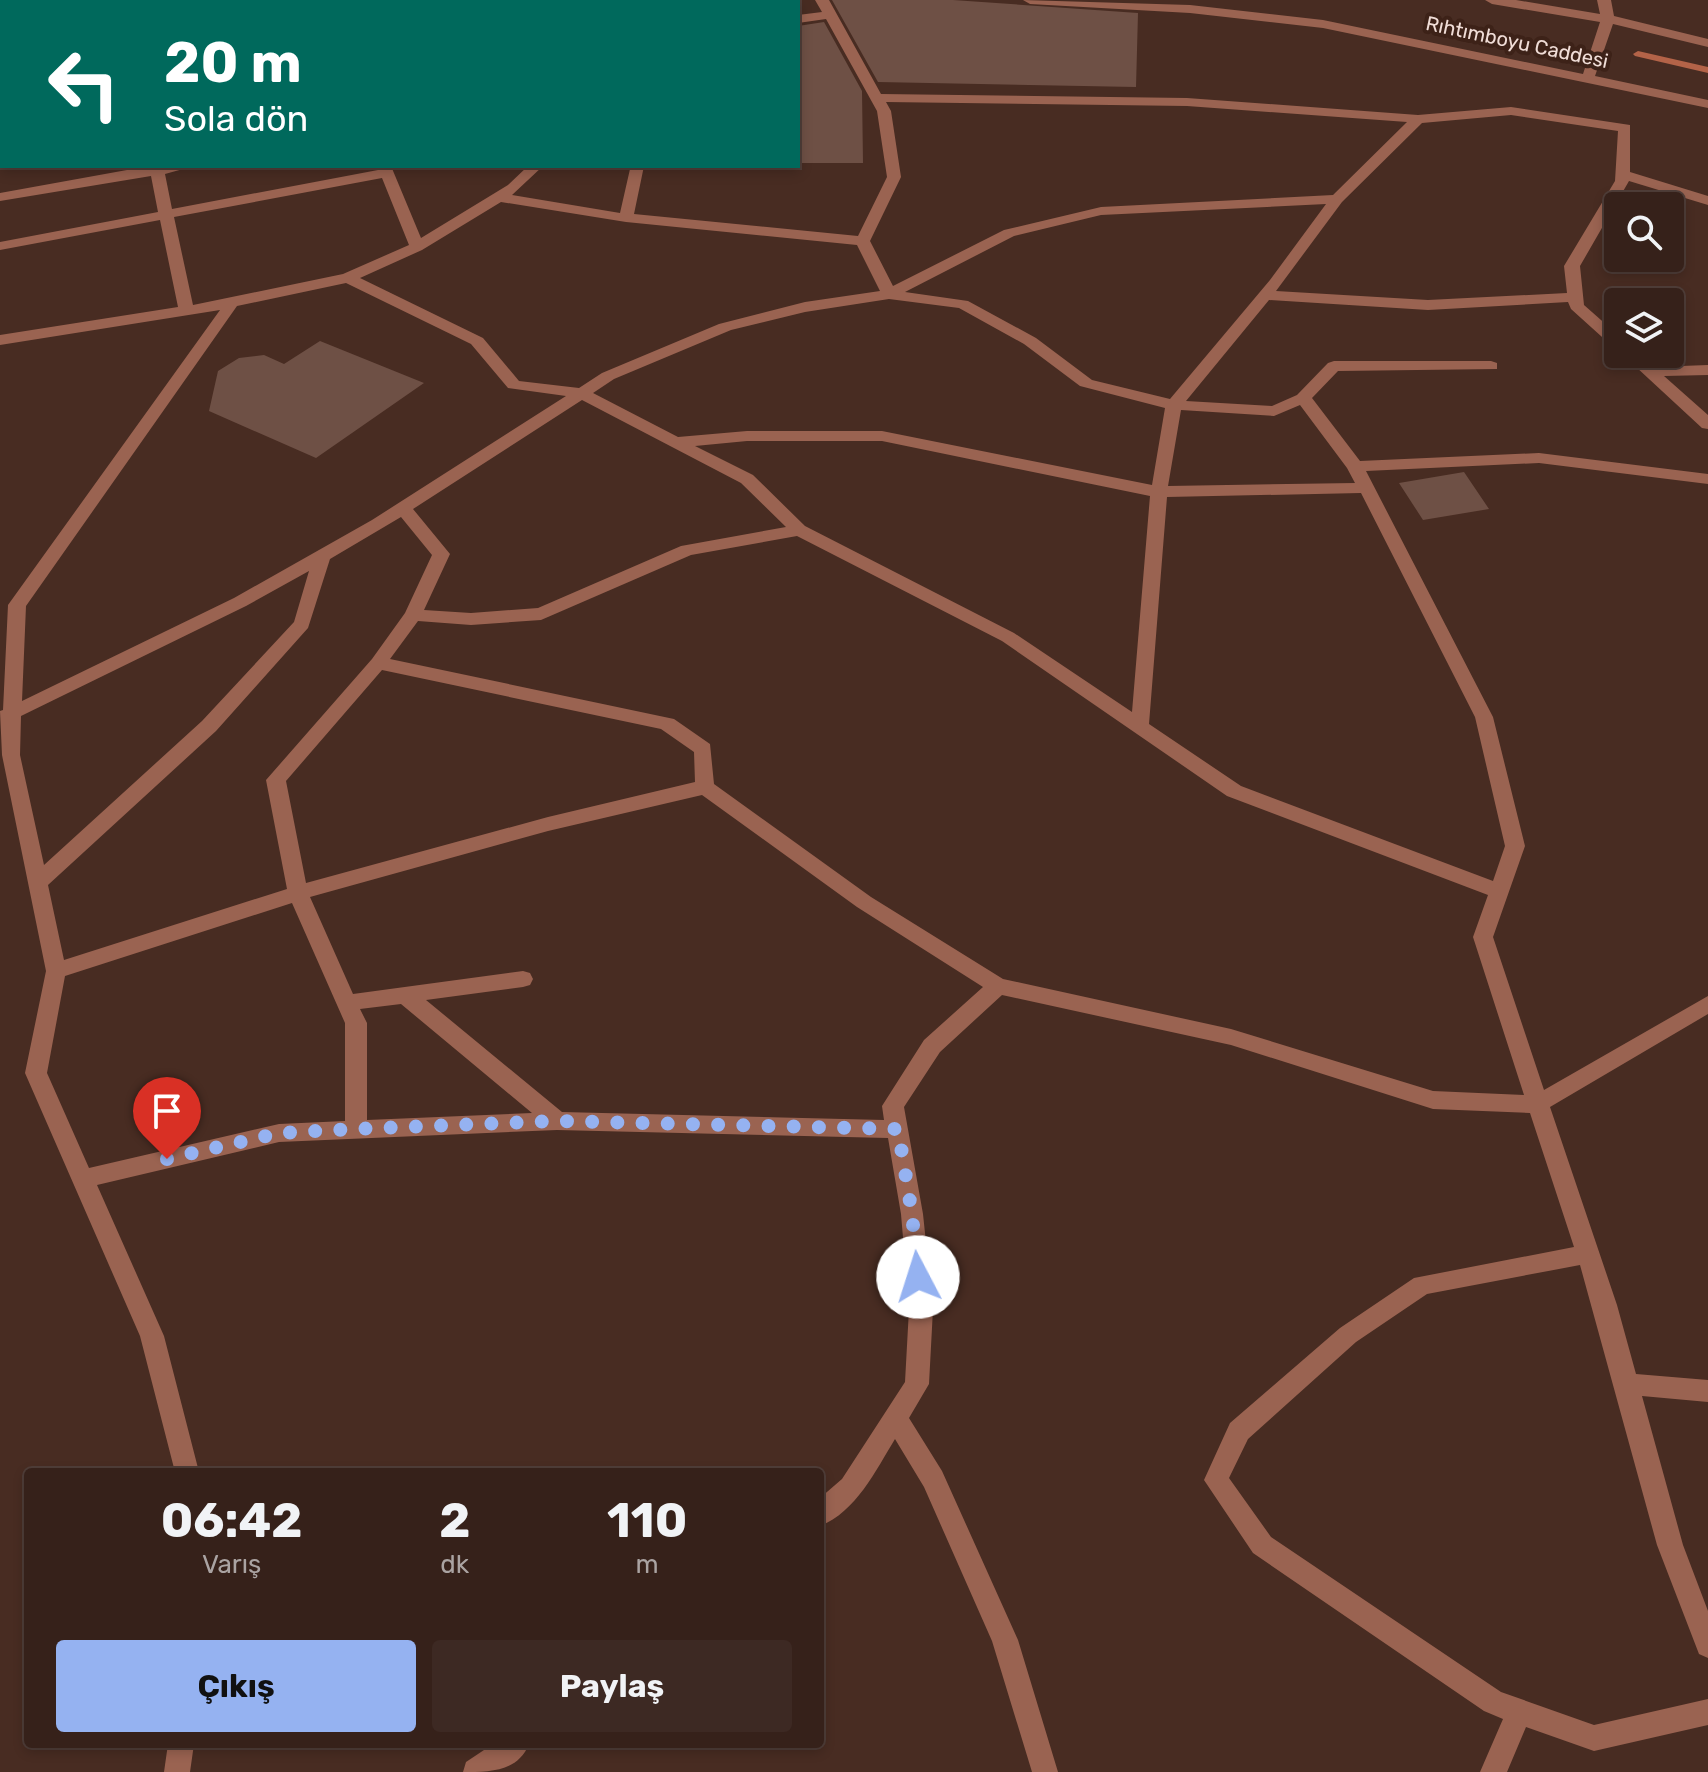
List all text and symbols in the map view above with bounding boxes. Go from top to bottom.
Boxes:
street label: Rıhtımboyu Caddesi [1424,11,1610,73]
text: 20 m [164,30,302,96]
icon: left [32,32,136,136]
text: Sola dön [164,97,308,140]
map controls [1604,192,1684,368]
button: search [1604,192,1684,272]
button: layers [1604,288,1684,368]
pin [133,1077,201,1159]
icon: arrive [145,1089,189,1133]
position arrow [876,1235,960,1319]
text: 06:42 [161,1492,303,1549]
text: 2 [439,1492,470,1549]
text: 110 [607,1492,687,1549]
text: Varış [202,1549,261,1580]
text: dk [440,1549,469,1580]
text: m [636,1549,659,1580]
button: Çıkış [56,1640,416,1732]
button: Paylaş [432,1640,792,1732]

